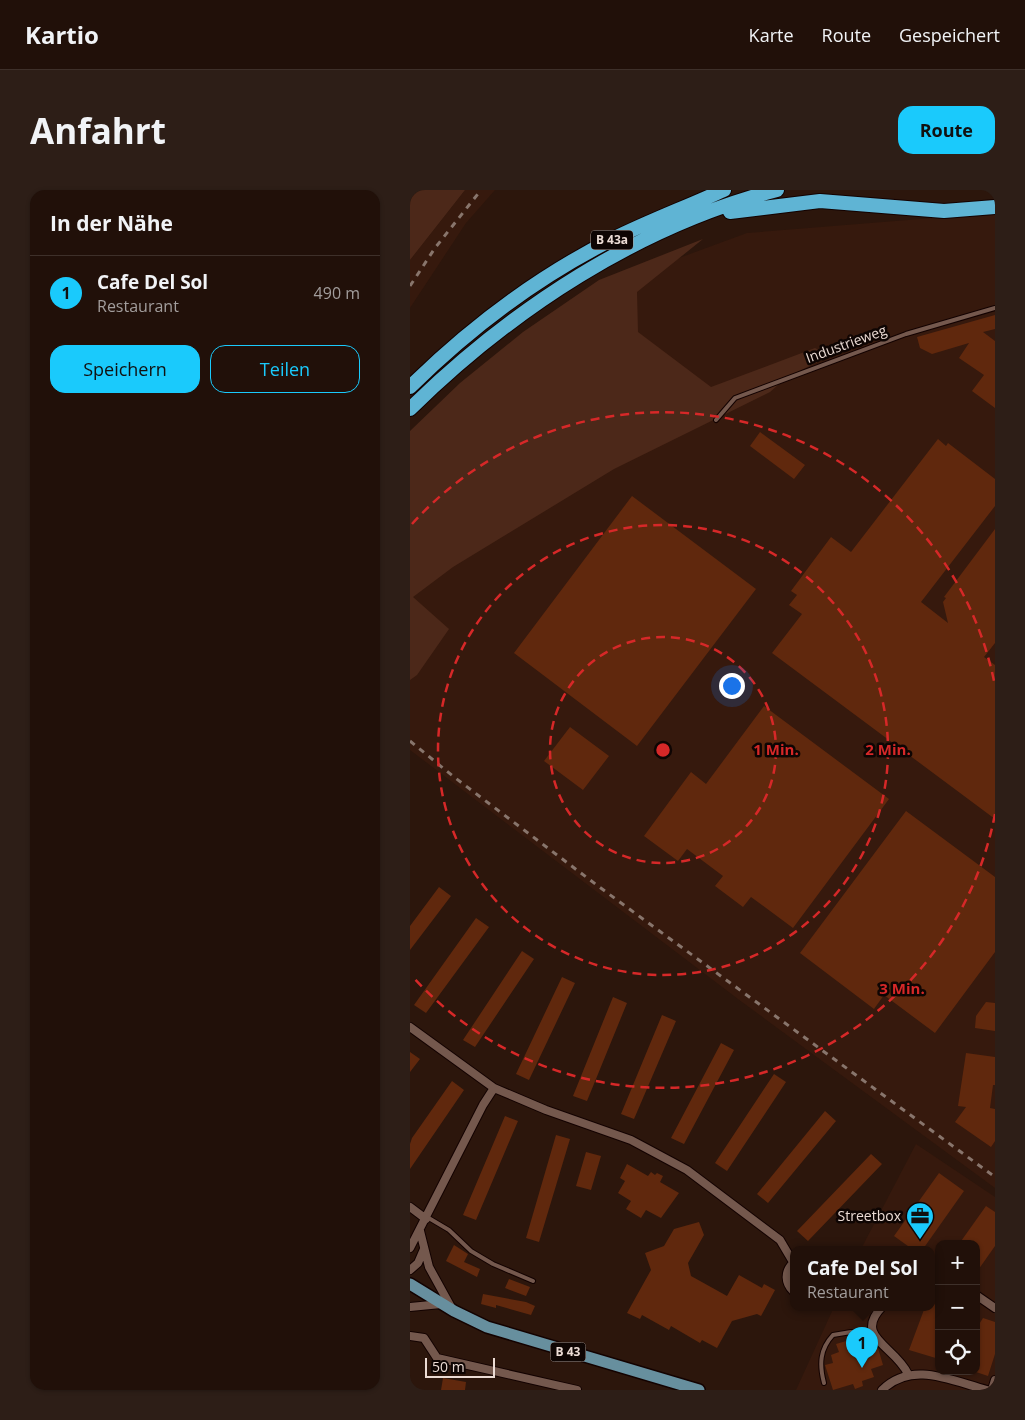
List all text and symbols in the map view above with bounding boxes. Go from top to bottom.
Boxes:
text: Kartio [25,18,99,51]
text: Karte [749,23,794,47]
text: Route [822,23,871,47]
text: Gespeichert [899,23,1000,47]
button: Route [898,106,995,154]
text: Anfahrt [30,107,166,154]
text: In der Nähe [50,209,173,237]
road number: B 43a [591,230,633,250]
text: Cafe Del Sol [97,269,208,295]
text: 1 [61,282,71,304]
text: 490 m [314,282,360,304]
text: Restaurant [97,295,179,317]
street label: Industrieweg [803,320,889,367]
button: Speichern [50,345,200,393]
button: Teilen [210,345,360,393]
your location [719,673,745,699]
text: 1 Min. [753,739,799,759]
text: 2 Min. [865,739,911,759]
centre of rings [654,741,672,759]
text: 3 Min. [879,978,925,998]
office icon: Streetbox [905,1201,935,1240]
place label: Streetbox [838,1206,902,1225]
map controls [935,1240,980,1375]
button: + [935,1240,980,1285]
popup [790,1246,935,1311]
text: Cafe Del Sol [807,1255,918,1281]
text: Restaurant [807,1281,889,1303]
button: − [935,1285,980,1330]
pin: 1 [846,1327,878,1368]
button: locate [935,1330,980,1375]
road number: B 43 [550,1342,586,1362]
scale bar [425,1355,495,1378]
text: 50 m [432,1357,465,1376]

